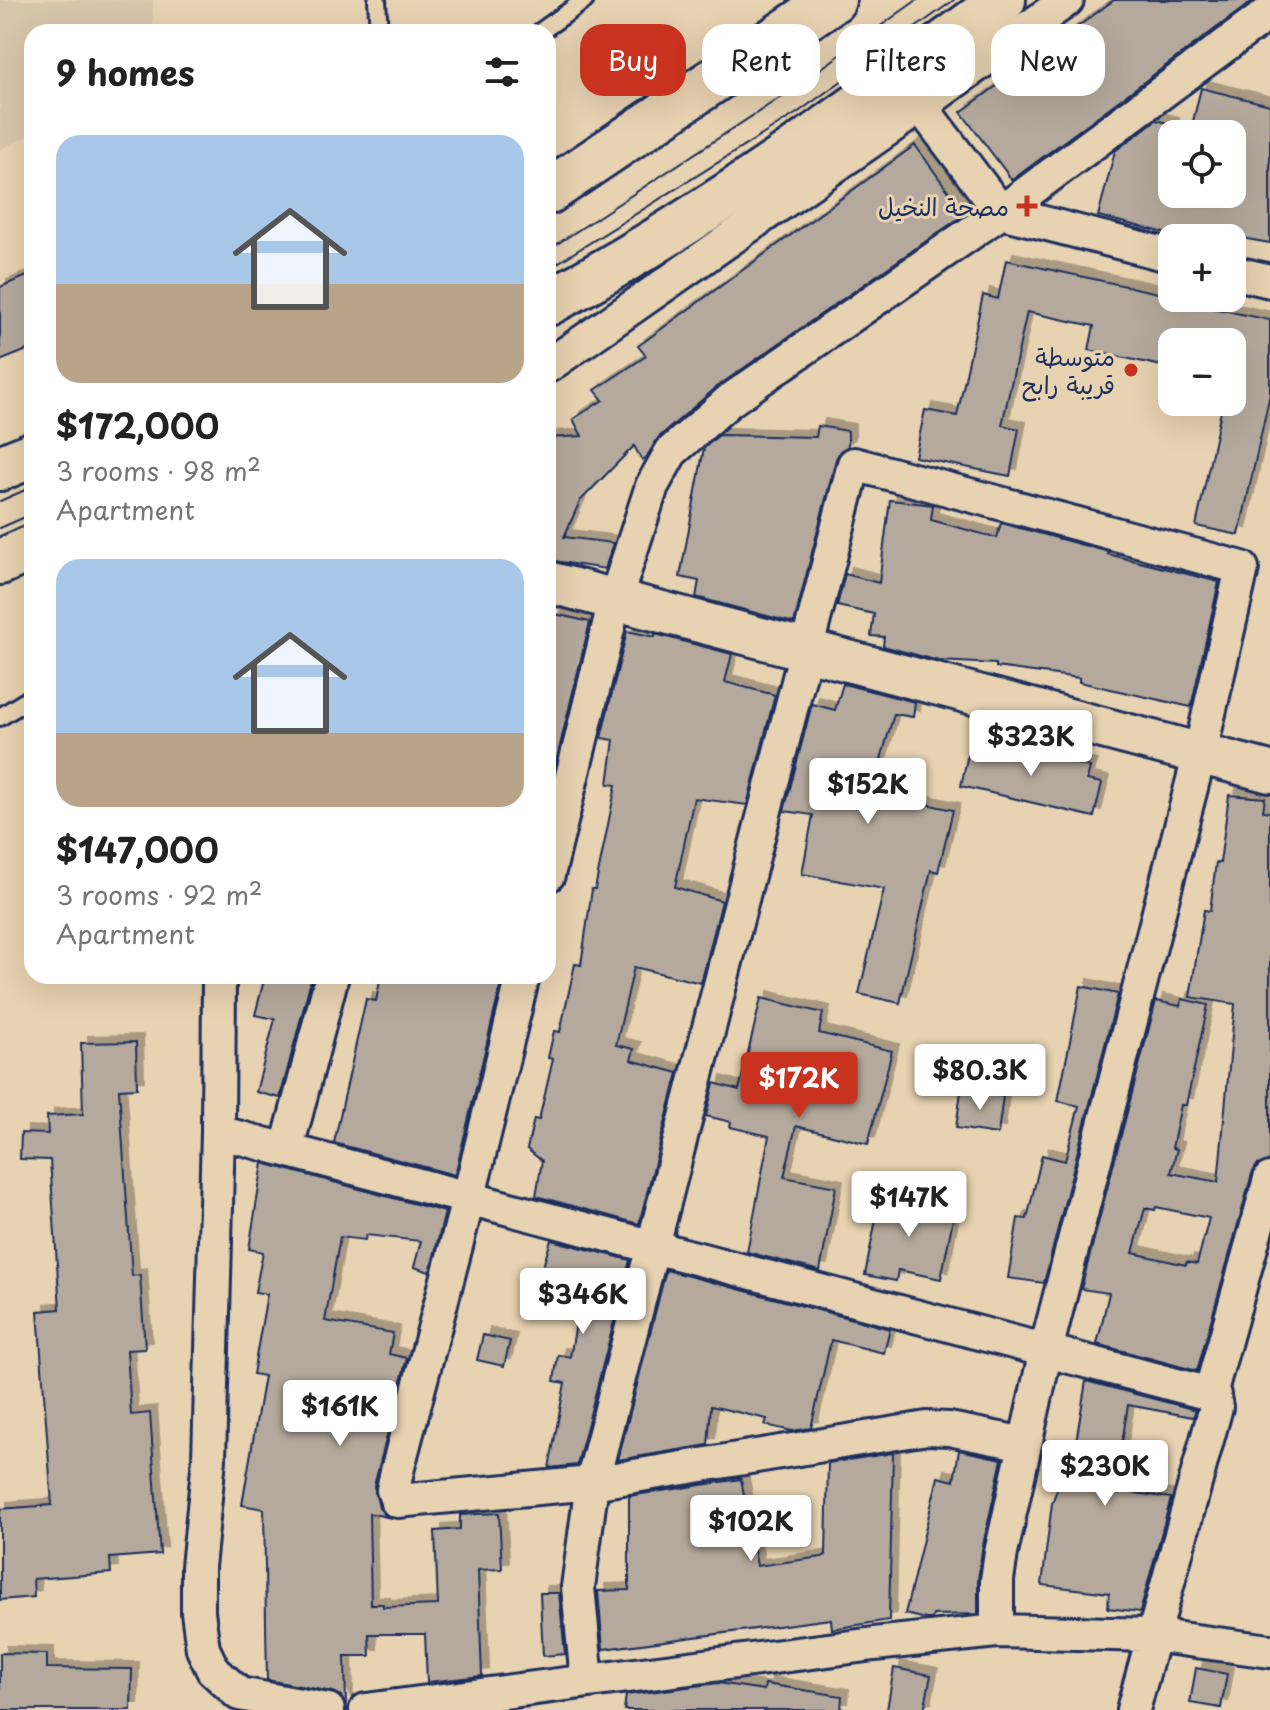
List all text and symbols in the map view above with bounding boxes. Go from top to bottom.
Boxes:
chip: Buy [580,24,686,96]
chip: Rent [702,24,820,96]
chip: Filters [836,24,975,96]
chip: New [991,24,1105,96]
text: 9 homes [56,46,195,98]
icon: filters [480,50,524,94]
map controls [1158,120,1246,416]
button: locate [1158,120,1246,208]
icon: home [218,187,362,331]
place label: مصحة النخيل [878,188,1009,224]
marker: مصحة النخيل [1016,195,1038,217]
button: + [1158,224,1246,312]
button: − [1158,328,1246,416]
place label: متوسطة قريبة رابح [1022,338,1115,402]
marker: متوسطة قريبة رابح [1122,361,1140,379]
text: $172,000 [56,399,219,451]
text: 3 rooms · 98 m² [56,451,261,490]
text: Apartment [56,490,195,529]
icon: home [218,611,362,755]
pin: $323K [975,710,1087,778]
text: $323K [987,716,1075,755]
pin: $152K [812,758,924,826]
text: $152K [827,764,909,803]
text: $147,000 [56,823,219,875]
text: 3 rooms · 92 m² [56,875,262,914]
text: Apartment [56,914,195,953]
pin: $80.3K [915,1044,1045,1112]
text: $80.3K [932,1050,1028,1089]
pin: $172K [743,1052,855,1120]
text: $172K [759,1058,839,1097]
pin: $147K [853,1171,965,1239]
text: $147K [870,1177,949,1216]
pin: $346K [527,1268,639,1336]
text: $346K [538,1274,628,1313]
pin: $161K [284,1380,396,1448]
text: $161K [301,1386,379,1425]
pin: $230K [1049,1440,1161,1508]
text: $230K [1060,1446,1150,1485]
pin: $102K [695,1495,807,1563]
text: $102K [708,1501,794,1540]

